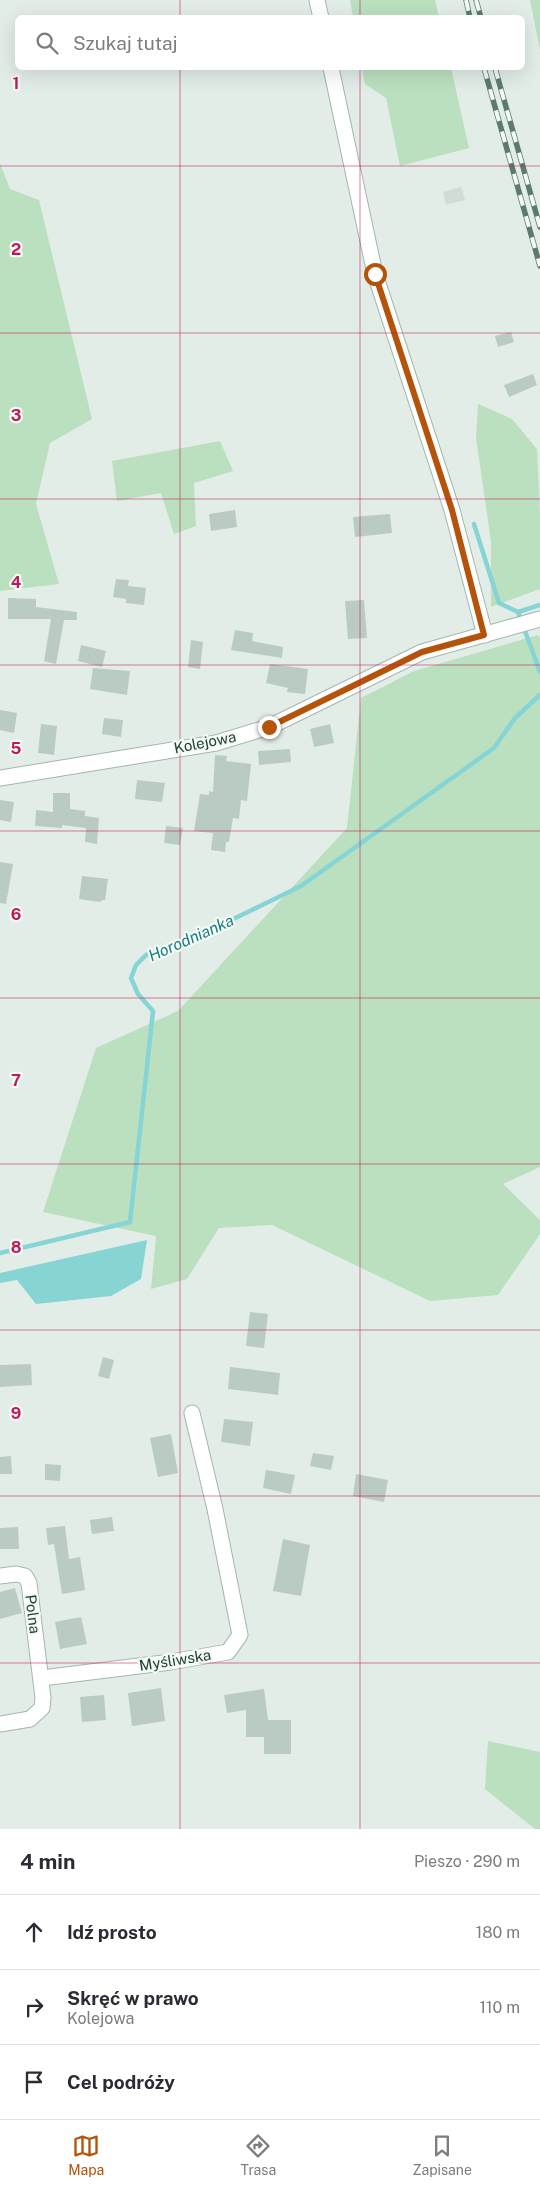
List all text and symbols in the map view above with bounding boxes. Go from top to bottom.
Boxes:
search box [15,15,525,70]
icon: search [33,29,61,57]
text: Szukaj tutaj [73,32,178,54]
text: 1 [13,74,19,93]
text: 2 [11,240,21,259]
route start [364,263,387,286]
text: 3 [11,406,21,425]
text: 4 [11,573,22,592]
route end [258,716,281,739]
street label: Kolejowa [172,728,238,756]
text: 5 [11,739,22,758]
text: 6 [11,905,21,924]
water label: Horodnianka [145,911,237,965]
text: 7 [11,1071,21,1090]
text: 8 [11,1238,22,1257]
text: 9 [11,1404,21,1423]
street label: Polna [22,1593,44,1635]
street label: Myśliwska [138,1646,212,1674]
text: 4 min [20,1849,75,1874]
text: Pieszo · 290 m [414,1852,520,1871]
icon: ahead [20,1918,48,1946]
text: Idź prosto [67,1921,157,1943]
text: 180 m [476,1923,520,1942]
text: Skręć w prawo [67,1987,199,2009]
icon: right [20,1993,48,2021]
text: 110 m [479,1998,520,2017]
text: Kolejowa [67,2009,134,2028]
icon: arrive [20,2068,48,2096]
text: Cel podróży [67,2071,175,2093]
tab: Mapa [68,2132,104,2178]
tab: Trasa [241,2132,276,2178]
tab: Zapisane [412,2132,472,2178]

